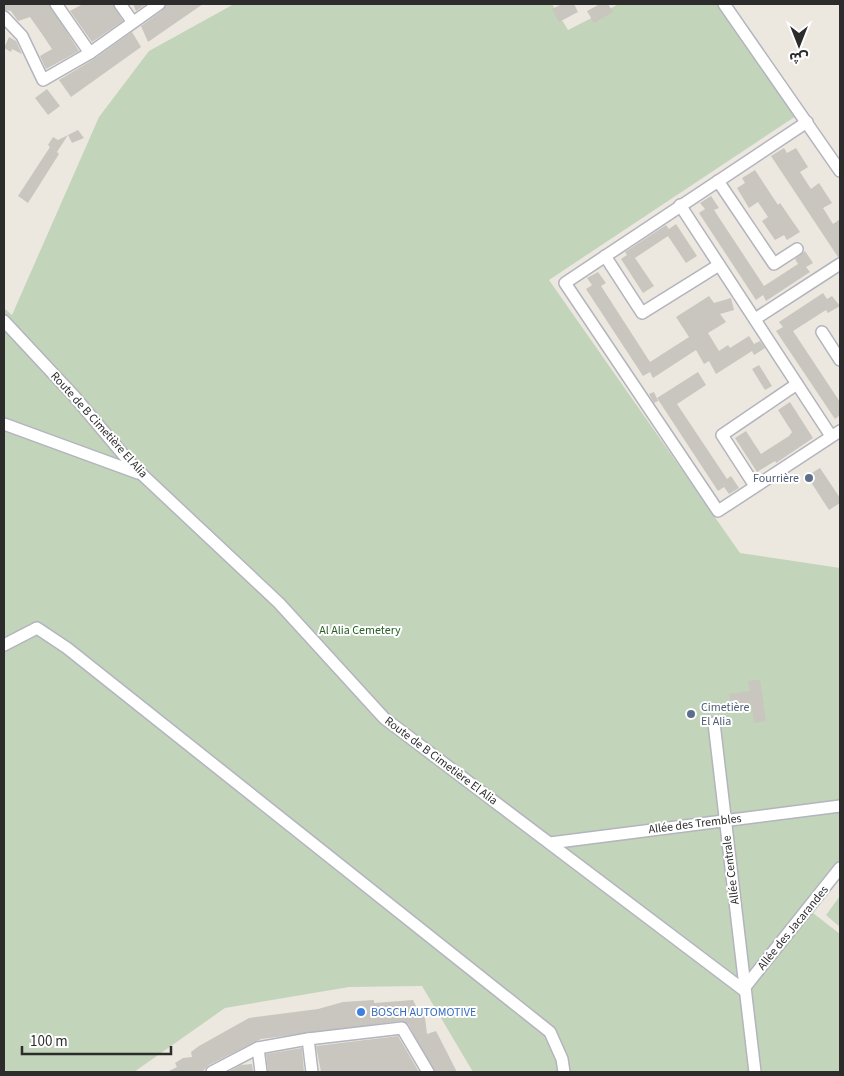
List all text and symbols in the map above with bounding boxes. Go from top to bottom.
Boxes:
north arrow [774,20,824,70]
text: ش [789,47,809,67]
street label: Route de B Cimetière El Alia [47,368,151,482]
place label: Fourrière [753,470,799,487]
marker: Fourrière [803,472,815,484]
park label: Al Alia Cemetery [319,622,401,639]
place label: Cimetière El Alia [701,699,750,730]
marker: Cimetière El Alia [685,708,697,720]
street label: Route de B Cimetière El Alia [381,713,501,809]
street label: Allée des Trembles [648,810,742,838]
street label: Allée Centrale [718,835,744,905]
street label: Allée des Jacarandes [754,882,832,974]
place label: BOSCH AUTOMOTIVE [371,1004,476,1021]
marker: BOSCH AUTOMOTIVE [355,1006,367,1018]
scale bar [22,1024,171,1056]
text: 100 m [30,1031,68,1052]

